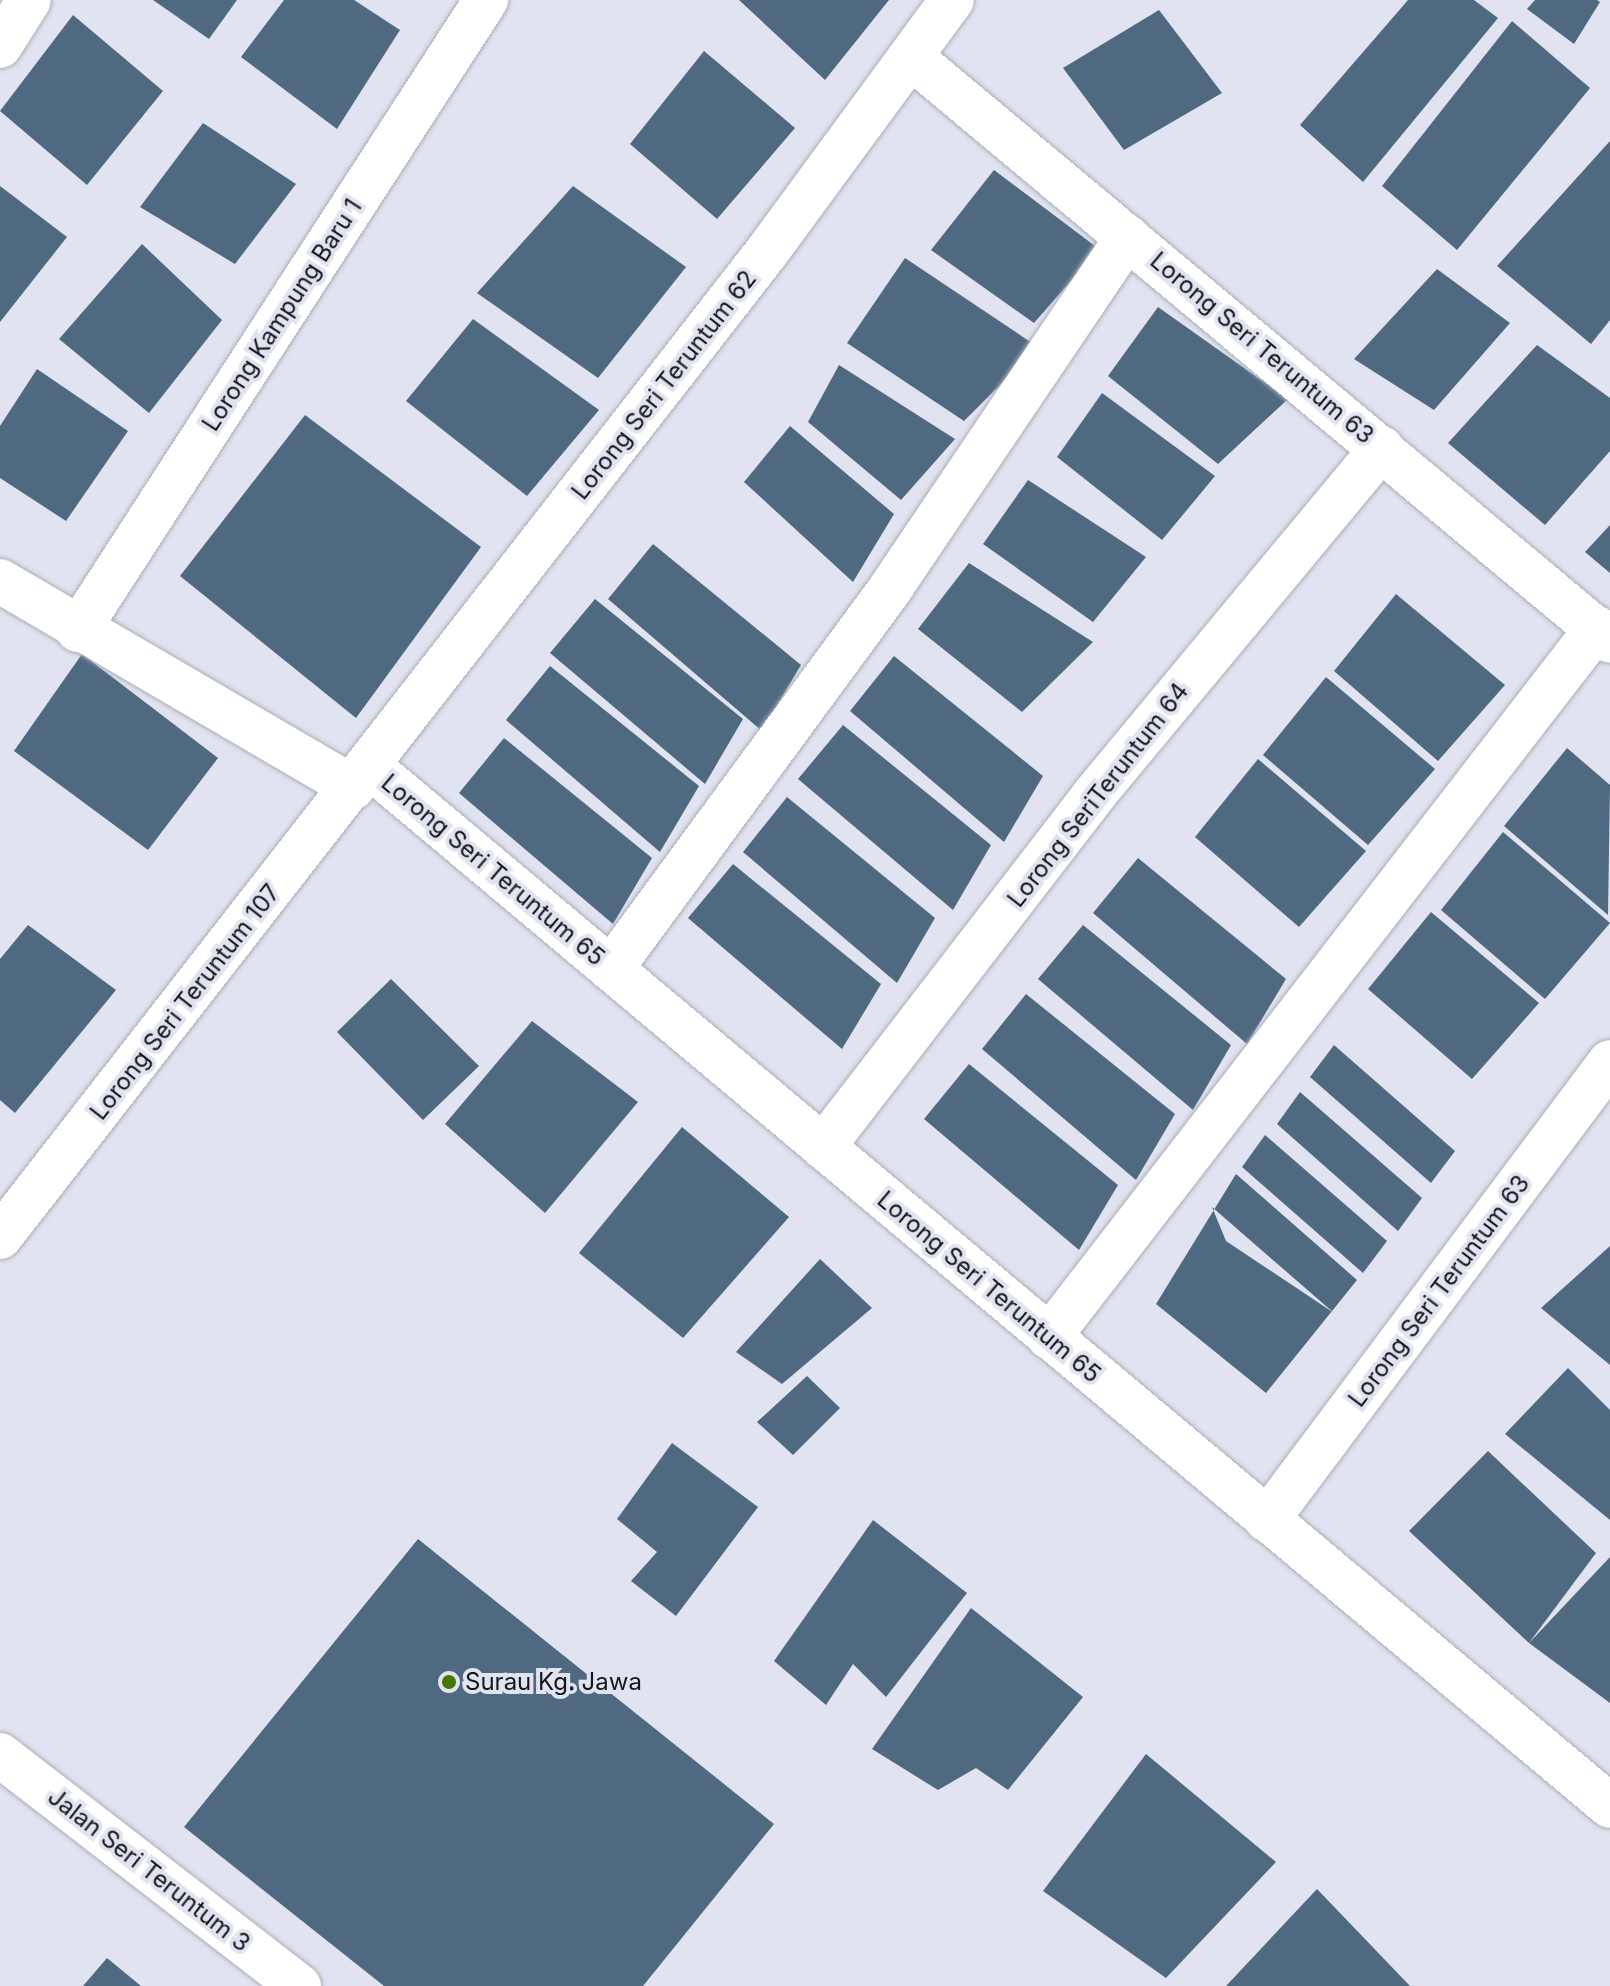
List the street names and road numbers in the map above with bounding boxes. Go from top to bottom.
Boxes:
street label: Lorong Kampung Baru 1 [196,194,368,436]
street label: Lorong Seri Teruntum 63 [1145,246,1379,450]
street label: Lorong Seri Teruntum 62 [566,265,762,505]
street label: Lorong SeriTeruntum 64 [1002,677,1194,913]
street label: Lorong Seri Teruntum 65 [376,768,610,972]
street label: Lorong Seri Teruntum 107 [84,879,286,1125]
street label: Lorong Seri Teruntum 63 [1342,1170,1536,1412]
street label: Lorong Seri Teruntum 65 [872,1185,1106,1389]
street label: Jalan Seri Teruntum 3 [42,1782,256,1958]

